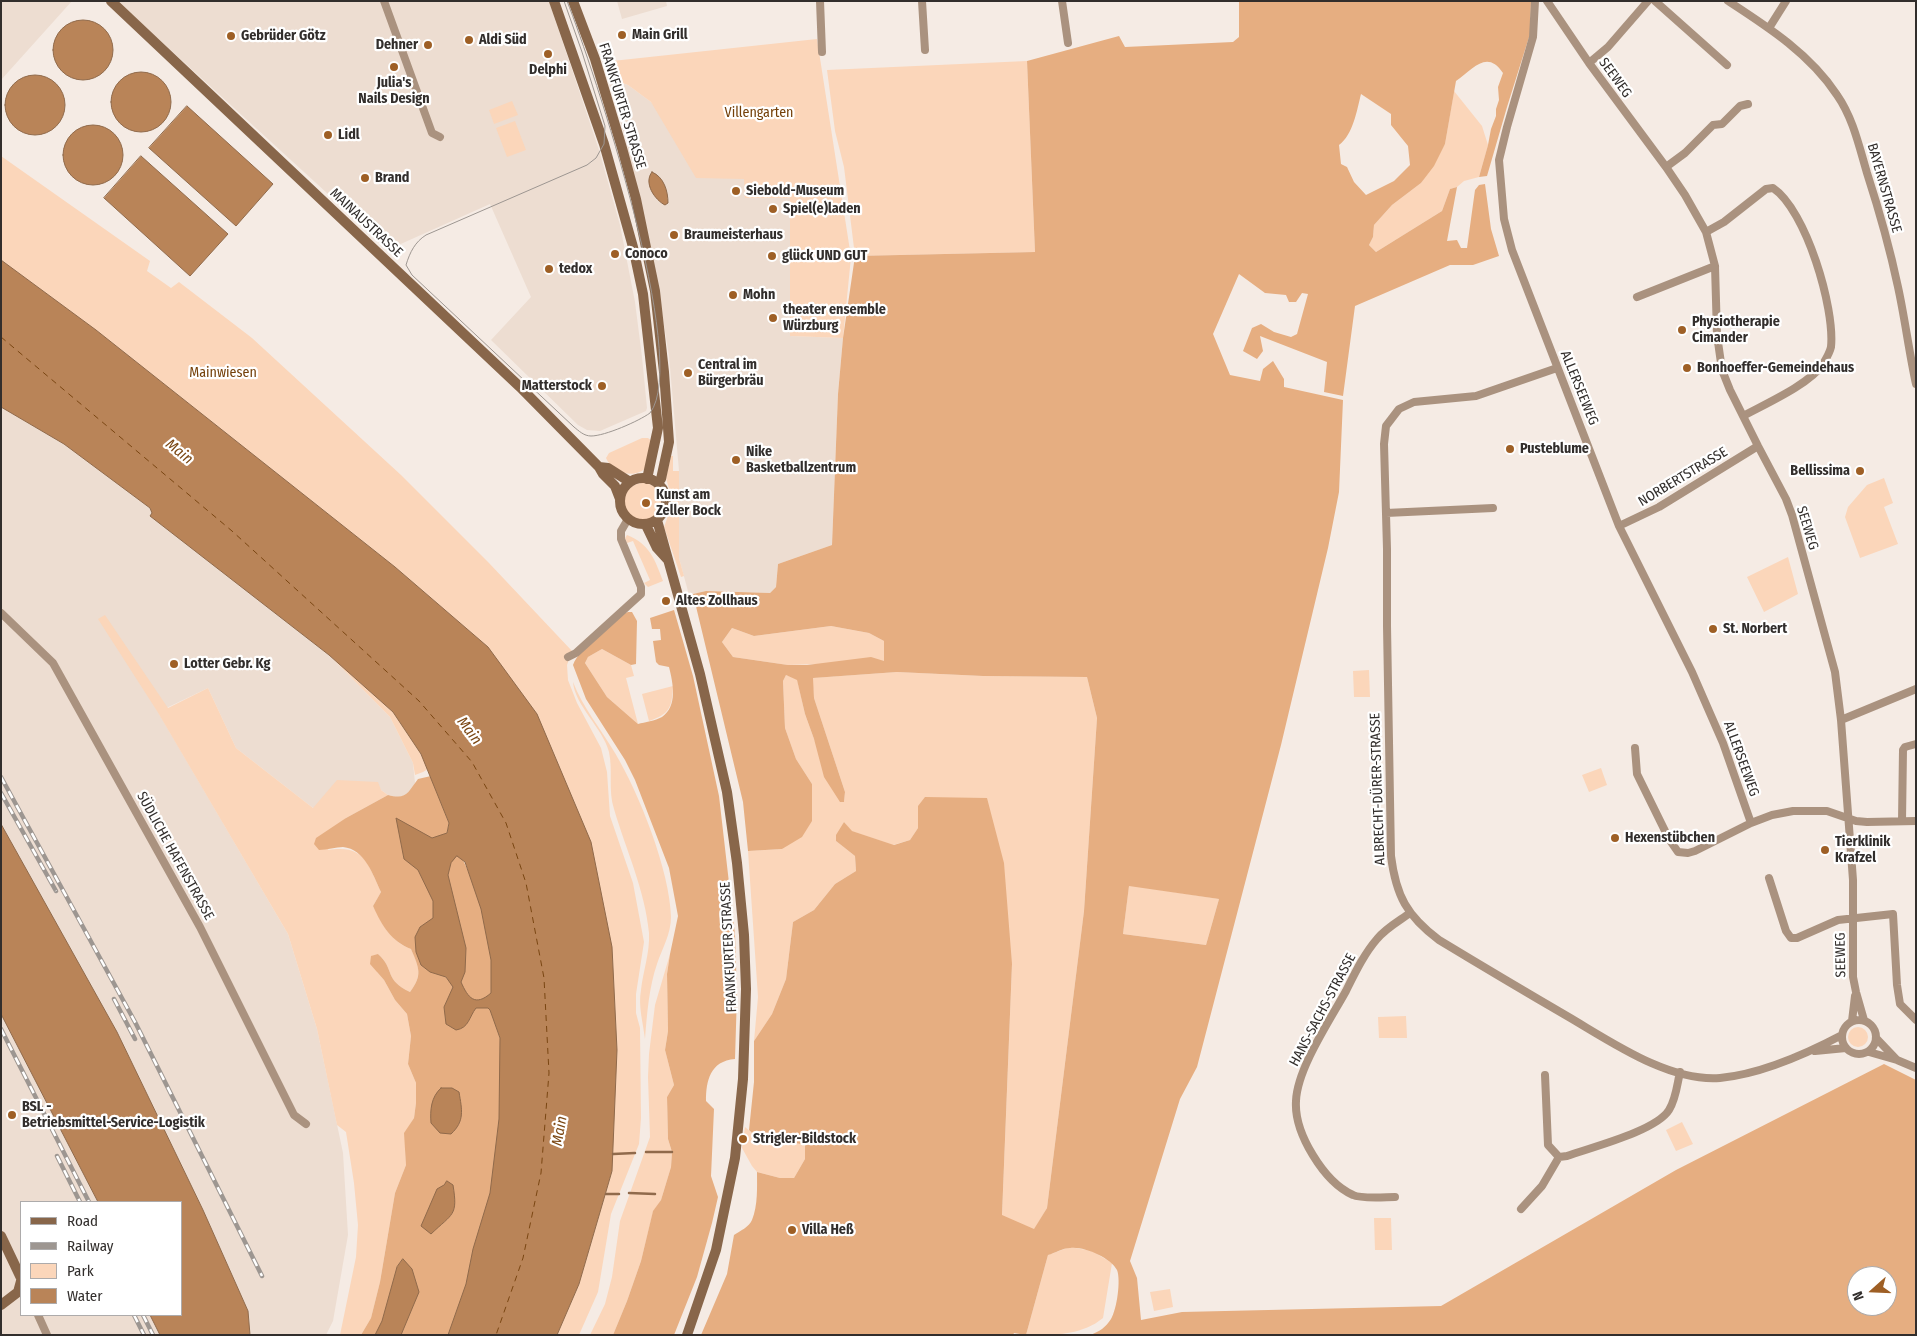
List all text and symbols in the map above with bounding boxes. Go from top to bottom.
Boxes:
place label: Main Grill [632,27,688,43]
place label: Gebrüder Götz [241,28,326,44]
marker: Main Grill [616,29,628,41]
marker: Gebrüder Götz [225,30,237,42]
place label: Aldi Süd [479,32,527,48]
marker: Aldi Süd [463,34,475,46]
place label: Dehner [376,37,418,53]
marker: Dehner [422,39,434,51]
street label: FRANKFURTER STRASSE [595,41,649,171]
marker: Delphi [542,48,554,60]
street label: SEEWEG [1595,55,1635,101]
marker: Julia's Nails Design [388,61,400,73]
place label: Delphi [529,62,567,78]
place label: Julia's Nails Design [358,75,430,108]
park label: Villengarten [725,105,793,121]
place label: Lidl [338,127,360,143]
marker: Lidl [322,129,334,141]
street label: BAYERNSTRASSE [1863,141,1905,235]
place label: Brand [375,170,409,186]
marker: Brand [359,172,371,184]
place label: Siebold-Museum [746,183,844,199]
street label: MAINAUSTRASSE [326,185,406,261]
marker: Siebold-Museum [730,185,742,197]
place label: Spiel(e)laden [783,201,861,217]
marker: Spiel(e)laden [767,203,779,215]
place label: Braumeisterhaus [684,227,783,243]
marker: Braumeisterhaus [668,229,680,241]
place label: Conoco [625,246,668,262]
marker: Conoco [609,248,621,260]
place label: glück UND GUT [782,248,867,264]
marker: glück UND GUT [766,250,778,262]
place label: tedox [559,261,592,277]
marker: tedox [543,263,555,275]
place label: Mohn [743,287,775,303]
marker: Mohn [727,289,739,301]
place label: theater ensemble Würzburg [783,302,886,334]
marker: theater ensemble Würzburg [767,312,779,324]
place label: Physiotherapie Cimander [1692,314,1780,347]
marker: Physiotherapie Cimander [1676,324,1688,336]
street label: ALLERSEEWEG [1556,348,1602,428]
place label: Central im Bürgerbräu [698,357,763,390]
place label: Bonhoeffer-Gemeindehaus [1697,360,1854,376]
marker: Bonhoeffer-Gemeindehaus [1681,362,1693,374]
park label: Mainwiesen [189,365,257,381]
marker: Central im Bürgerbräu [682,367,694,379]
place label: Matterstock [522,378,592,394]
marker: Matterstock [596,380,608,392]
water label: Main [162,436,196,468]
place label: Pusteblume [1520,441,1589,457]
marker: Pusteblume [1504,443,1516,455]
place label: Nike Basketballzentrum [746,444,856,477]
street label: NORBERTSTRASSE [1635,444,1731,510]
marker: Nike Basketballzentrum [730,454,742,466]
place label: Bellissima [1790,463,1850,479]
marker: Bellissima [1854,465,1866,477]
place label: Kunst am Zeller Bock [656,487,721,520]
marker: Kunst am Zeller Bock [640,497,652,509]
street label: SEEWEG [1792,504,1822,552]
place label: Altes Zollhaus [676,593,758,609]
marker: Altes Zollhaus [660,595,672,607]
place label: St. Norbert [1723,621,1787,637]
marker: St. Norbert [1707,623,1719,635]
place label: Lotter Gebr. Kg [184,656,270,672]
marker: Lotter Gebr. Kg [168,658,180,670]
street label: ALBRECHT-DÜRER-STRASSE [1367,712,1389,866]
water label: Main [453,714,485,748]
street label: ALLERSEEWEG [1720,719,1762,799]
street label: SÜDLICHE HAFENSTRASSE [133,789,217,923]
place label: Hexenstübchen [1625,830,1715,846]
marker: Hexenstübchen [1609,832,1621,844]
place label: Tierklinik Krafzel [1835,834,1890,866]
marker: Tierklinik Krafzel [1819,844,1831,856]
street label: FRANKFURTER STRASSE [717,881,741,1013]
street label: SEEWEG [1832,932,1850,978]
street label: HANS-SACHS-STRASSE [1286,951,1360,1069]
place label: BSL - Betriebsmittel-Service-Logistik [22,1099,205,1132]
marker: BSL - Betriebsmittel-Service-Logistik [6,1109,18,1121]
water label: Main [549,1115,571,1147]
place label: Strigler-Bildstock [753,1131,856,1147]
marker: Strigler-Bildstock [737,1133,749,1145]
legend [20,1201,182,1316]
text: Road [67,1212,98,1230]
place label: Villa Heß [802,1222,854,1238]
marker: Villa Heß [786,1224,798,1236]
text: Railway [67,1237,114,1255]
text: Park [67,1262,94,1280]
north arrow [1847,1266,1897,1316]
text: Water [67,1287,102,1305]
text: N [1849,1289,1868,1303]

